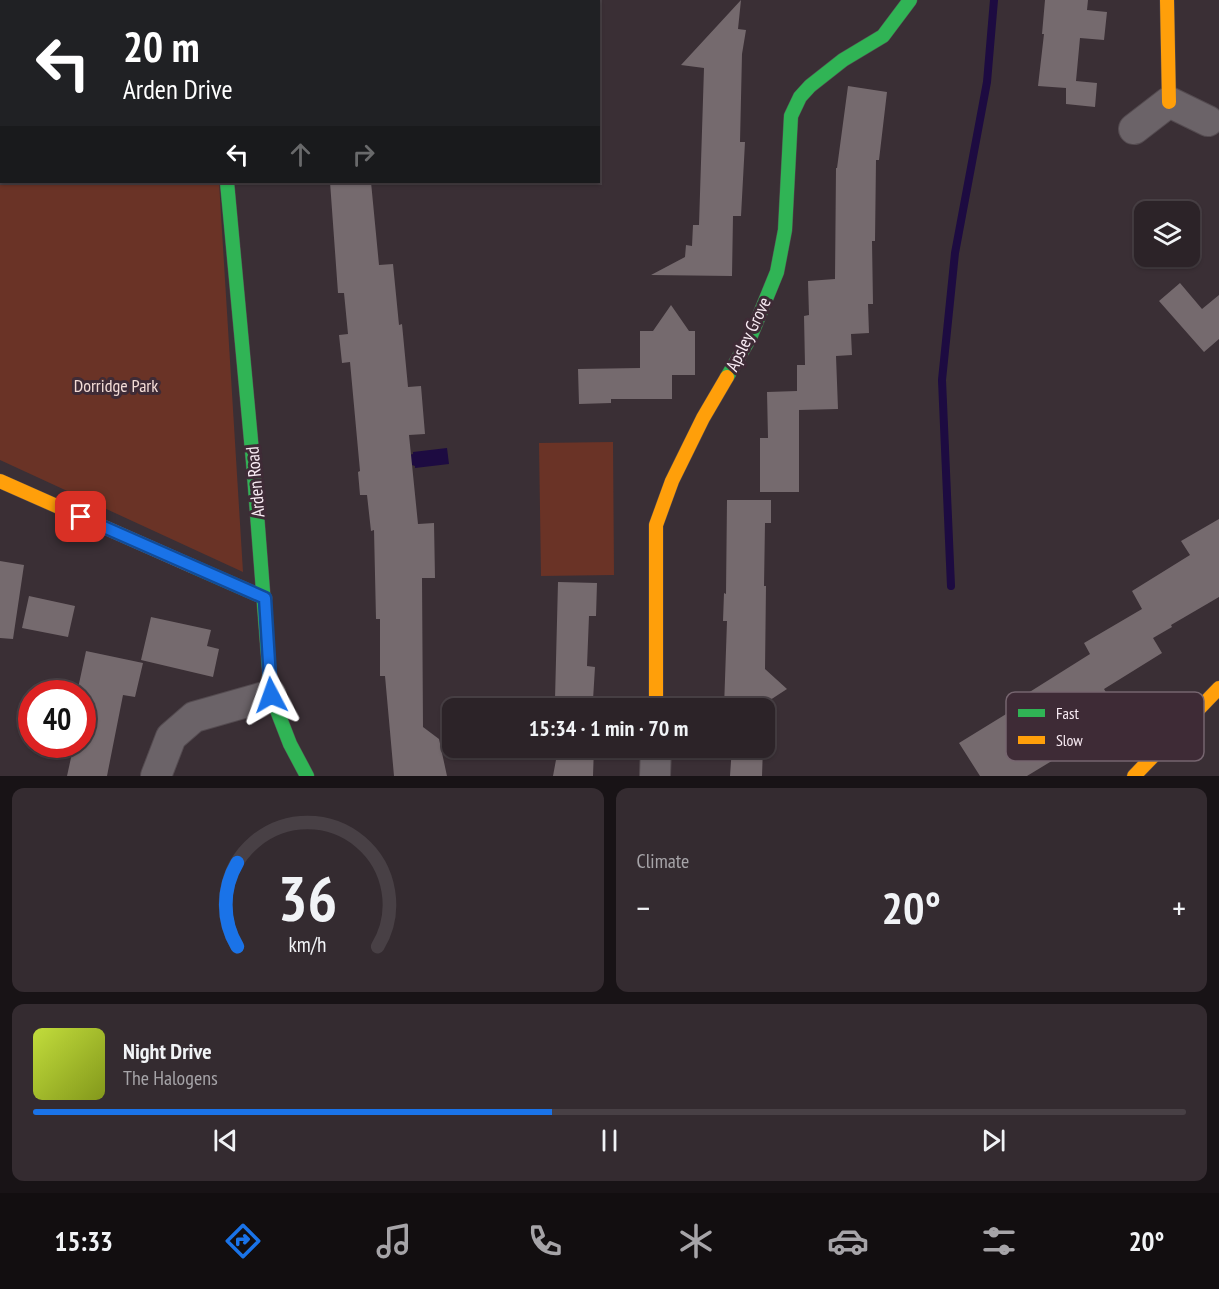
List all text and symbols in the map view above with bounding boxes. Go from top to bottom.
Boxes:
text: 20 m [123,19,200,74]
icon: left [24,24,102,102]
text: Arden Drive [123,72,233,106]
icon: left [221,138,254,171]
icon: ahead [284,138,317,171]
icon: right [347,138,380,171]
map controls [1134,201,1200,267]
button: layers [1134,201,1200,267]
street label: Apsley Grove [720,293,776,375]
park label: Dorridge Park [74,374,158,397]
street label: Arden Road [240,446,270,518]
pin [55,491,106,542]
icon: arrive [64,500,97,533]
position arrow [239,663,303,727]
speed limit sign: 40 [18,680,96,758]
legend [1006,692,1204,761]
text: Fast [1056,703,1079,723]
text: 15:34 · 1 min · 70 m [529,714,688,742]
text: Slow [1056,730,1083,750]
text: Climate [637,848,689,874]
text: 36 [278,857,338,938]
text: 20° [882,878,941,936]
text: − [637,886,650,929]
text: + [1172,886,1186,929]
text: km/h [289,930,327,958]
text: Night Drive [123,1037,212,1065]
text: The Halogens [123,1065,218,1091]
icon: previous [209,1124,242,1157]
icon: pause [593,1124,626,1157]
icon: next [977,1124,1010,1157]
icon: directions [222,1220,264,1262]
icon: music [373,1220,415,1262]
icon: phone [524,1220,566,1262]
icon: climate [675,1220,717,1262]
icon: car [827,1220,869,1262]
icon: filters [978,1220,1020,1262]
text: 15:33 [55,1224,113,1258]
text: 20° [1129,1224,1164,1258]

